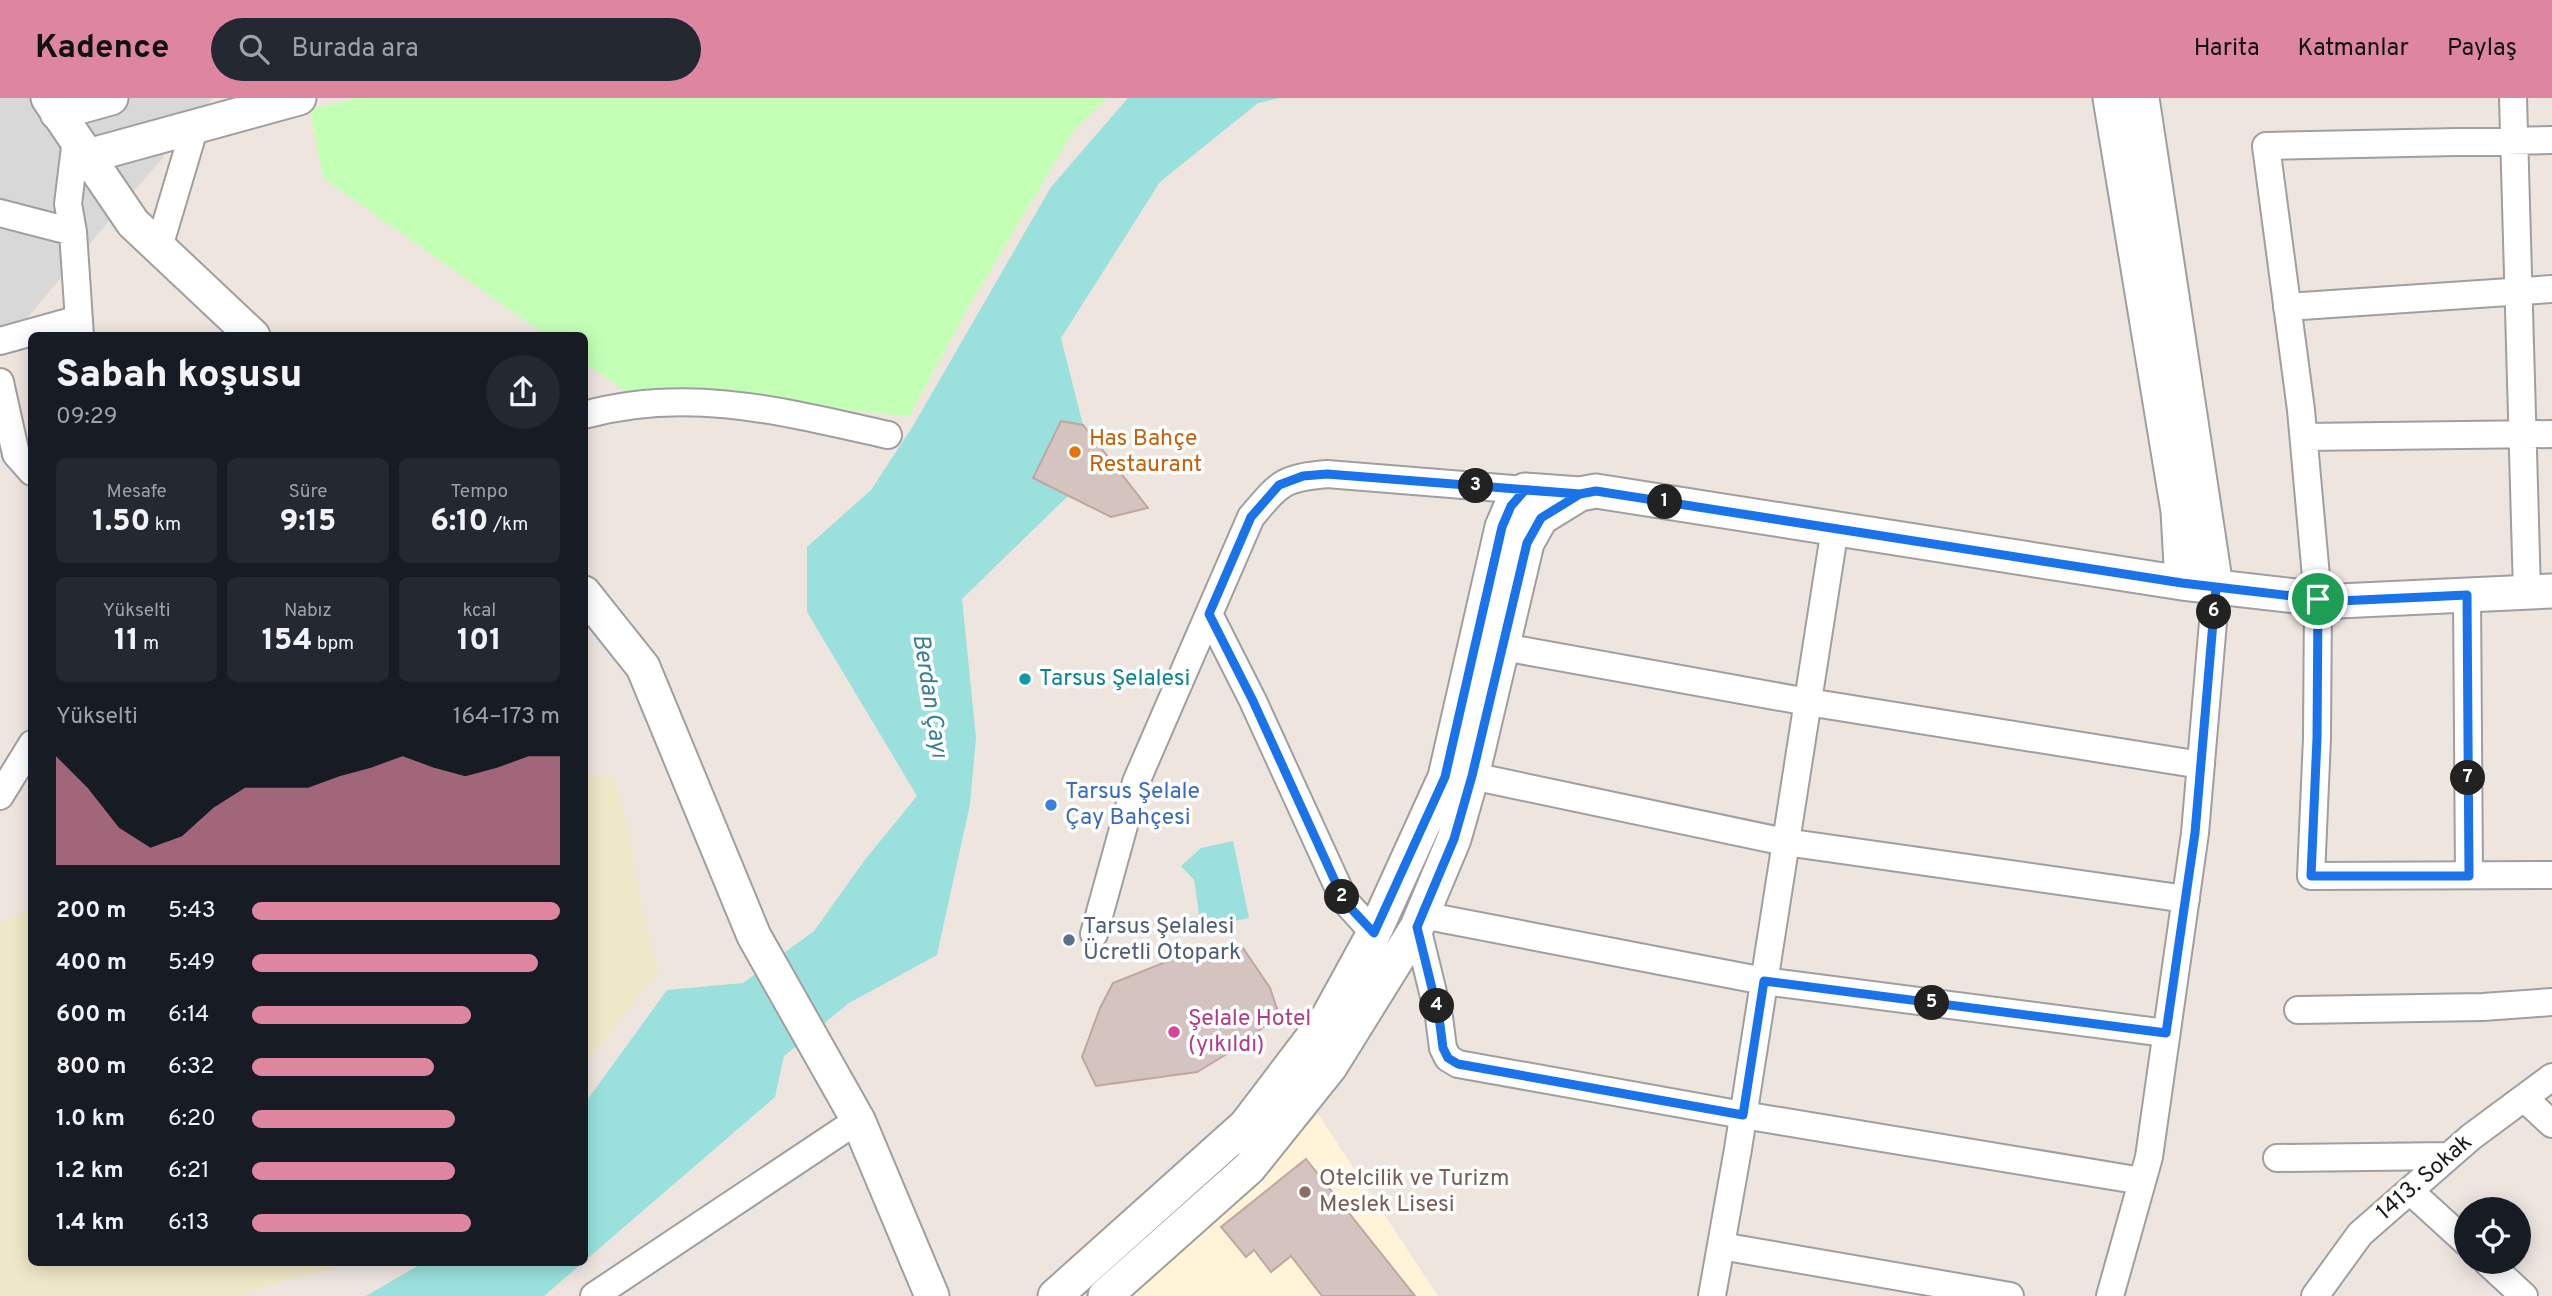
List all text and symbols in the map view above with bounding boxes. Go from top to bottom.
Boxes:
search box [211,18,701,81]
text: Kadence [35,28,169,70]
icon: search [235,30,273,68]
text: Burada ara [291,33,419,66]
text: Harita [2194,34,2260,64]
text: Katmanlar [2298,34,2409,64]
text: Paylaş [2447,34,2517,64]
text: Sabah koşusu [56,352,302,401]
button: share [486,355,560,429]
text: 09:29 [56,403,117,432]
place label: Has Bahçe Restaurant [1089,425,1202,480]
marker: Has Bahçe Restaurant [1067,444,1083,460]
pin: 3 [1458,468,1494,504]
text: 3 [1470,473,1481,497]
text: Mesafe [107,480,167,504]
text: Süre [288,480,328,504]
text: Tempo [450,480,508,504]
pin: 1 [1648,484,1682,520]
text: 1 [1661,489,1668,513]
text: 1.50 [92,504,150,541]
text: 9:15 [280,504,336,541]
text: 6:10 [430,504,488,541]
text: km [150,513,181,537]
text: /km [488,513,528,537]
pin [2288,569,2348,629]
icon: arrive [2299,580,2337,618]
pin: 6 [2196,594,2232,630]
text: Yükselti [103,599,171,623]
text: Nabız [284,599,332,623]
text: kcal [462,599,496,623]
text: 6 [2208,599,2219,623]
text: 11 [114,623,139,660]
text: 154 [262,623,312,660]
text: 101 [457,623,502,660]
text: m [139,632,159,656]
text: bpm [312,632,354,656]
water label: Berdan Çayı [904,632,954,761]
place label: Tarsus Şelalesi [1039,665,1190,694]
marker: Tarsus Şelalesi [1017,671,1033,687]
text: Yükselti [56,703,138,732]
text: 164–173 m [453,703,560,732]
pin: 7 [2450,760,2486,796]
text: 7 [2462,765,2473,789]
place label: Tarsus Şelale Çay Bahçesi [1065,778,1200,833]
marker: Tarsus Şelale Çay Bahçesi [1043,797,1059,813]
pin: 2 [1324,880,1360,914]
text: 2 [1336,884,1347,908]
text: 200 m [56,897,126,926]
text: 5:43 [168,897,216,926]
place label: Tarsus Şelalesi Ücretli Otopark [1083,913,1241,968]
marker: Tarsus Şelalesi Ücretli Otopark [1061,932,1077,948]
text: 400 m [56,949,127,978]
text: 5:49 [168,949,215,978]
pin: 5 [1914,986,1950,1020]
pin: 4 [1420,988,1454,1024]
text: 5 [1926,990,1937,1014]
text: 4 [1430,993,1443,1017]
text: 600 m [56,1001,126,1030]
text: 6:14 [168,1001,209,1030]
place label: Şelale Hotel (yıkıldı) [1188,1005,1311,1060]
marker: Şelale Hotel (yıkıldı) [1166,1024,1182,1040]
text: 800 m [56,1053,126,1082]
text: 6:32 [168,1053,214,1082]
text: 1.0 km [56,1105,125,1134]
text: 6:20 [168,1105,216,1134]
street label: 1413. Sokak [2371,1129,2479,1227]
text: 1.2 km [56,1157,124,1186]
text: 6:21 [168,1157,210,1186]
place label: Otelcilik ve Turizm Meslek Lisesi [1319,1165,1509,1220]
marker: Otelcilik ve Turizm Meslek Lisesi [1297,1184,1313,1200]
map controls [2454,1197,2531,1274]
button: locate [2454,1197,2531,1274]
text: 1.4 km [56,1209,124,1238]
text: 6:13 [168,1209,209,1238]

